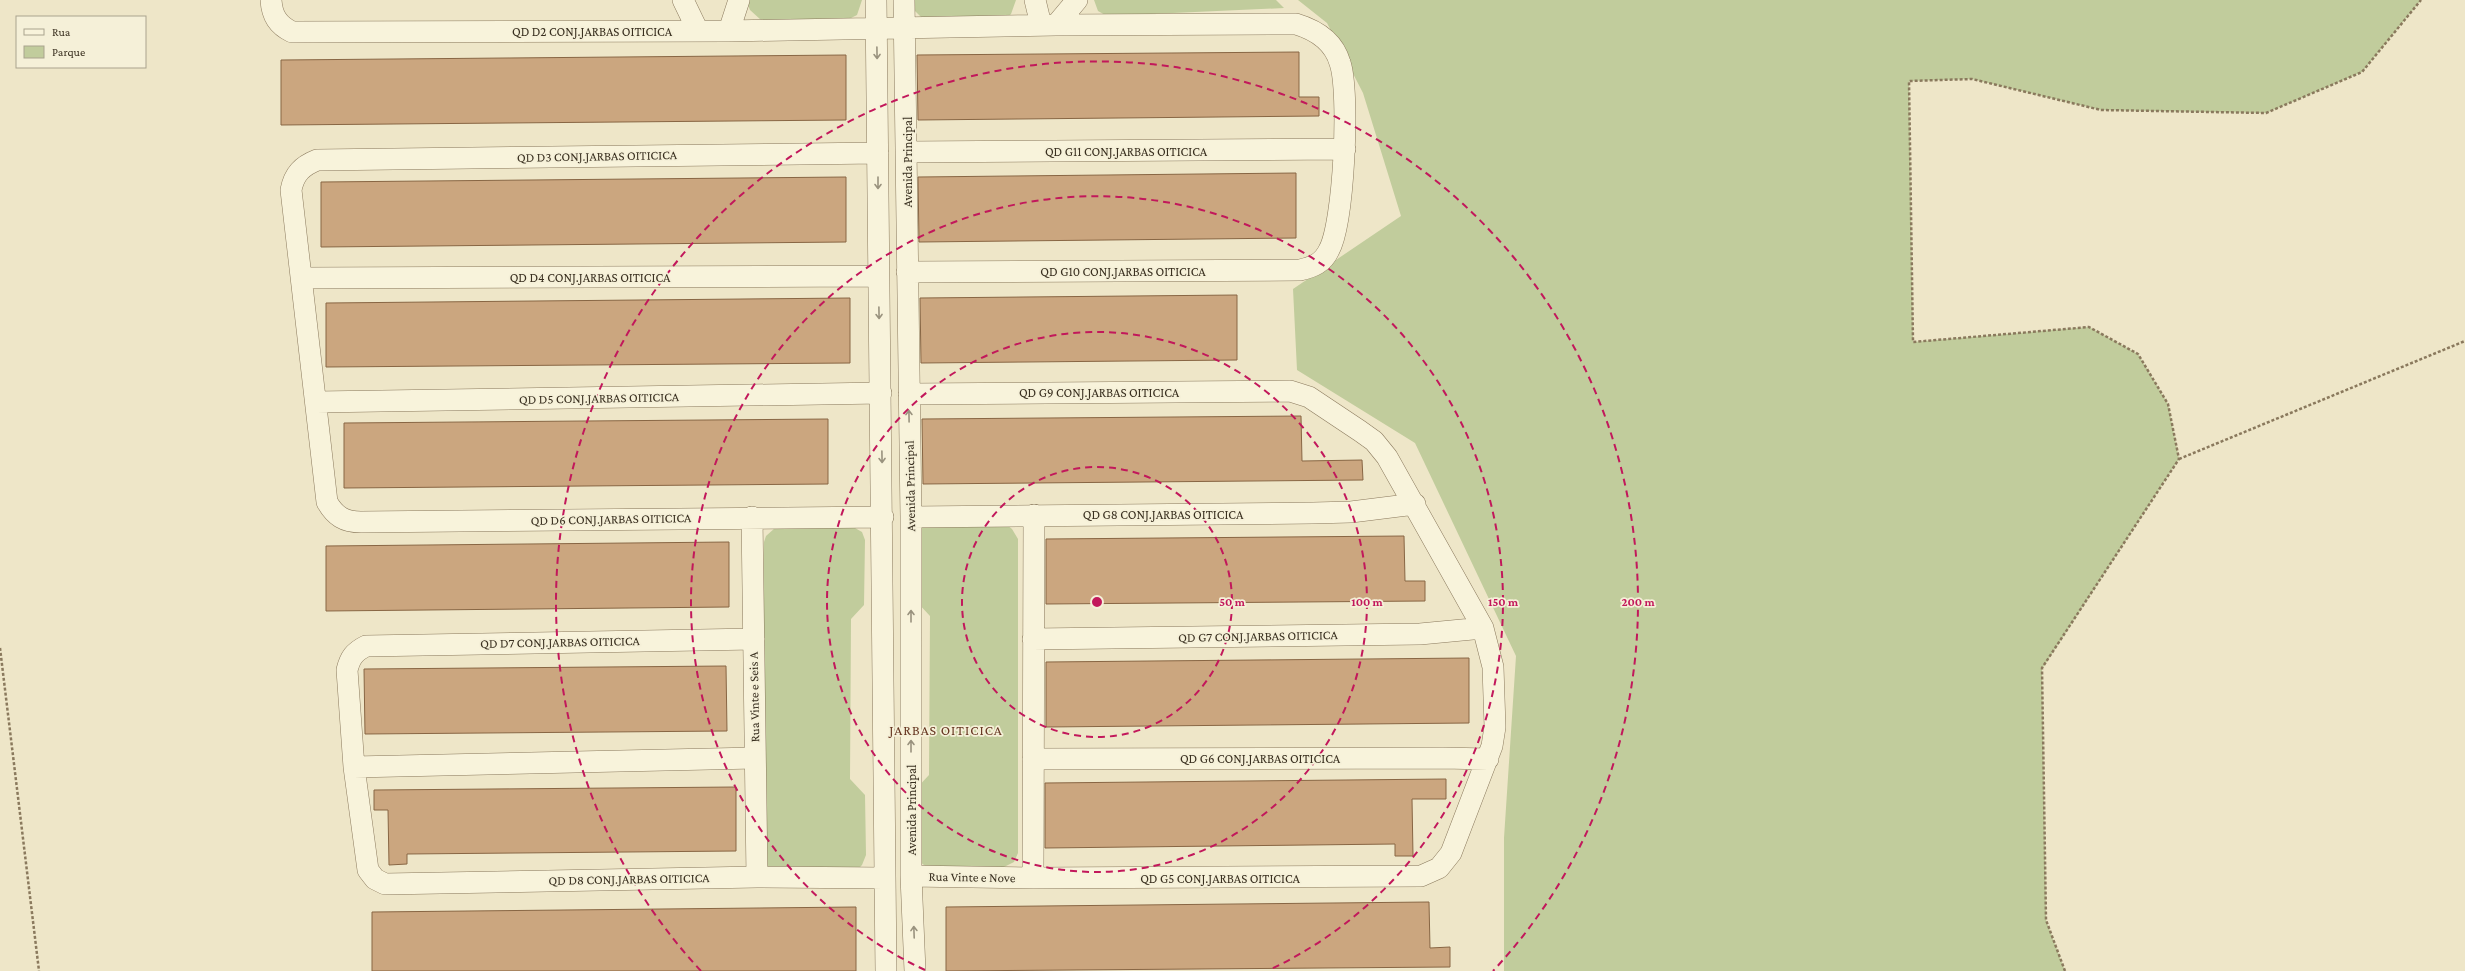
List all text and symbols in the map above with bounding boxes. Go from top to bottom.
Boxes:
legend [16,16,146,68]
street label: QD D2 CONJ.JARBAS OITICICA [512,24,673,39]
text: Rua [52,25,71,39]
text: Parque [52,45,85,59]
one-way arrow [873,46,880,59]
street label: Avenida Principal [900,116,915,207]
street label: QD G11 CONJ.JARBAS OITICICA [1045,144,1208,159]
street label: QD D3 CONJ.JARBAS OITICICA [517,147,678,165]
one-way arrow [874,176,882,189]
street label: QD G10 CONJ.JARBAS OITICICA [1040,264,1206,279]
street label: QD D4 CONJ.JARBAS OITICICA [510,270,671,285]
one-way arrow [875,306,883,319]
street label: QD G9 CONJ.JARBAS OITICICA [1019,385,1180,400]
street label: QD D5 CONJ.JARBAS OITICICA [519,389,680,407]
one-way arrow [906,410,913,423]
street label: Avenida Principal [902,440,918,532]
one-way arrow [878,450,886,463]
street label: QD G8 CONJ.JARBAS OITICICA [1083,507,1244,522]
street label: QD D6 CONJ.JARBAS OITICICA [531,510,692,528]
centre of rings [1090,595,1104,609]
text: 50 m [1219,595,1246,609]
text: 100 m [1351,595,1384,609]
text: 150 m [1488,595,1519,609]
text: 200 m [1621,595,1655,609]
one-way arrow [907,610,915,623]
street label: QD G7 CONJ.JARBAS OITICICA [1178,627,1338,645]
street label: QD D7 CONJ.JARBAS OITICICA [480,633,641,651]
street label: Rua Vinte e Seis A [746,651,762,742]
district label: JARBAS OITICICA [887,722,1003,738]
one-way arrow [907,740,915,753]
street label: QD G6 CONJ.JARBAS OITICICA [1180,751,1341,766]
street label: Avenida Principal [904,764,919,855]
street label: Rua Vinte e Nove [928,869,1016,885]
street label: QD D8 CONJ.JARBAS OITICICA [548,870,710,888]
street label: QD G5 CONJ.JARBAS OITICICA [1140,871,1300,886]
one-way arrow [910,926,917,939]

